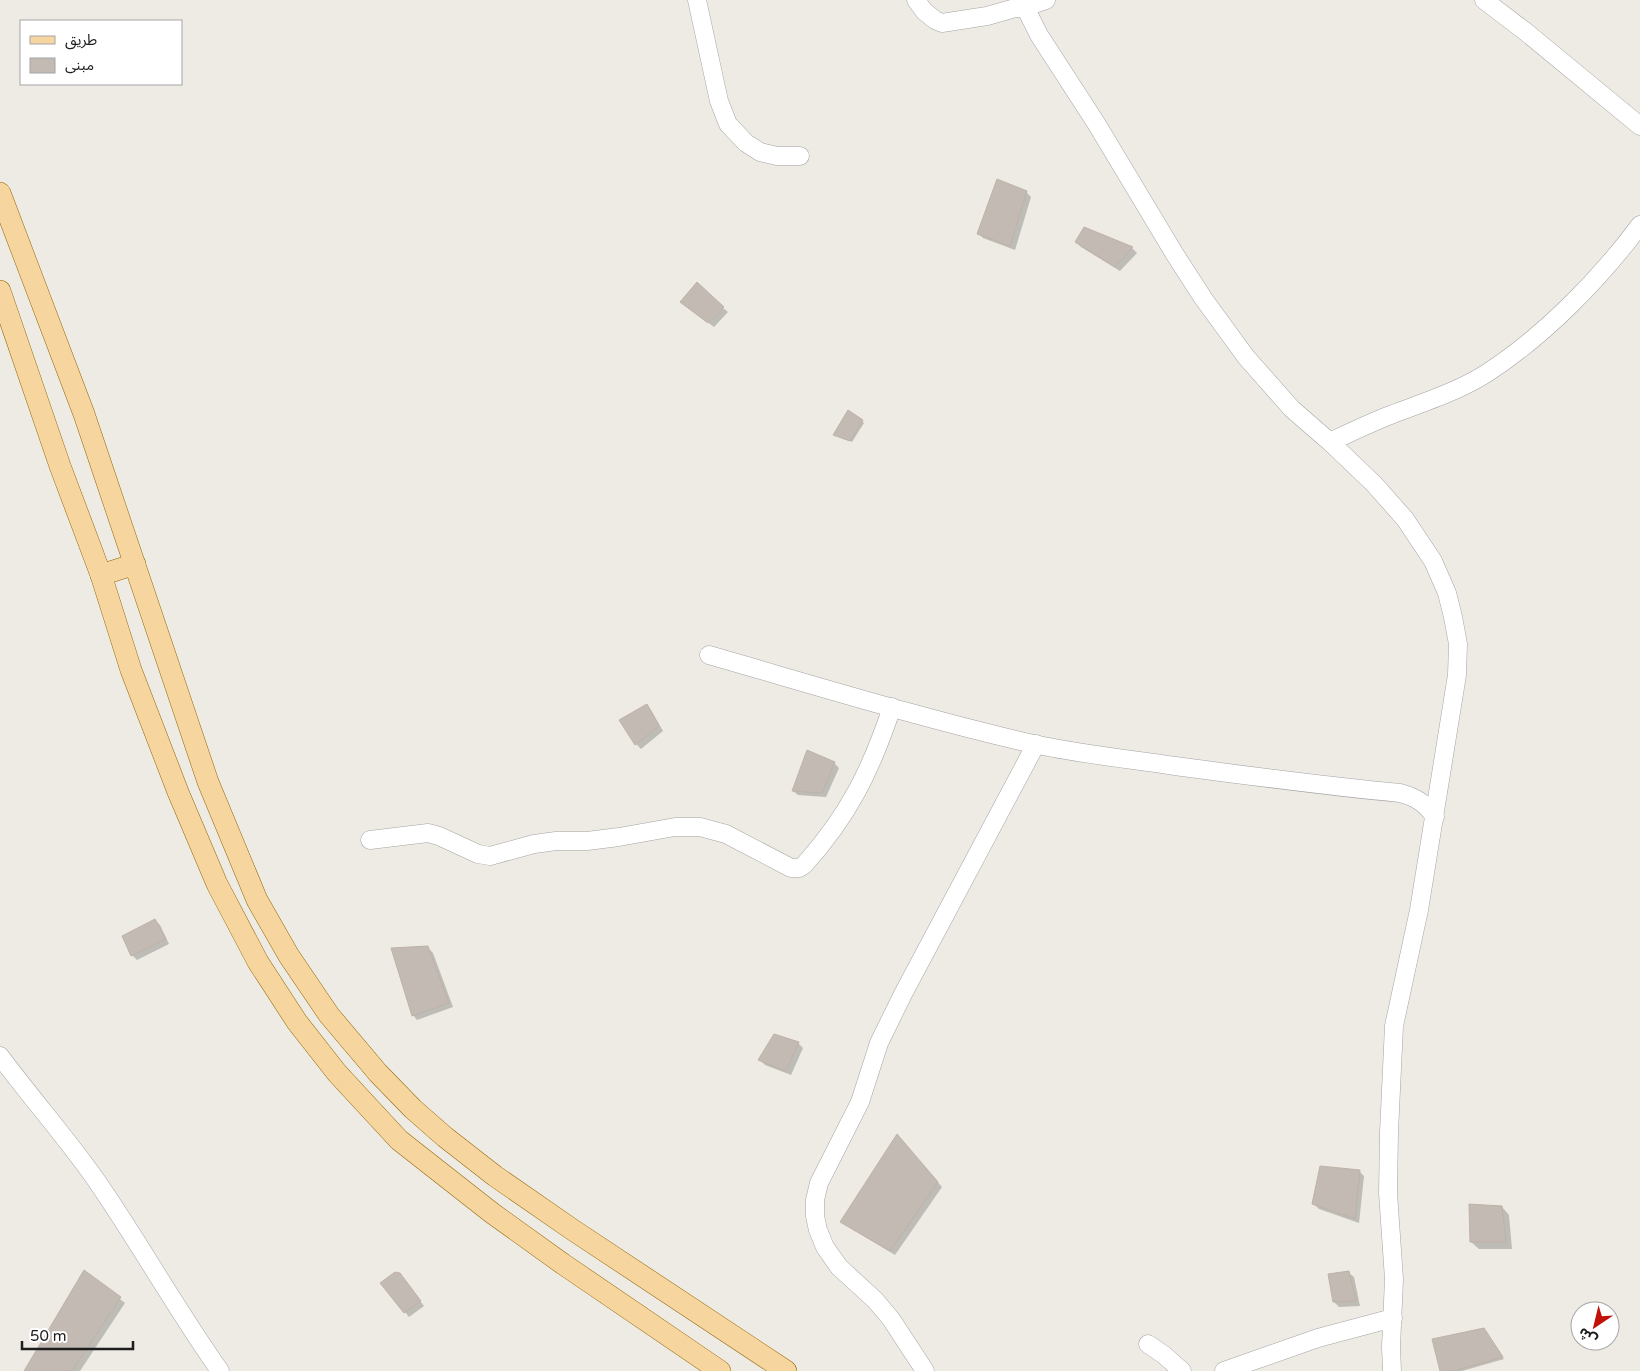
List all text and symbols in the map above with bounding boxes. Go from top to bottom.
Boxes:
legend [20,20,182,85]
text: طريق [65,31,97,50]
text: مبنى [65,56,94,74]
north arrow [1570,1301,1620,1351]
scale bar [22,1318,134,1350]
text: ش [1575,1324,1601,1349]
text: 50 m [30,1327,67,1345]

